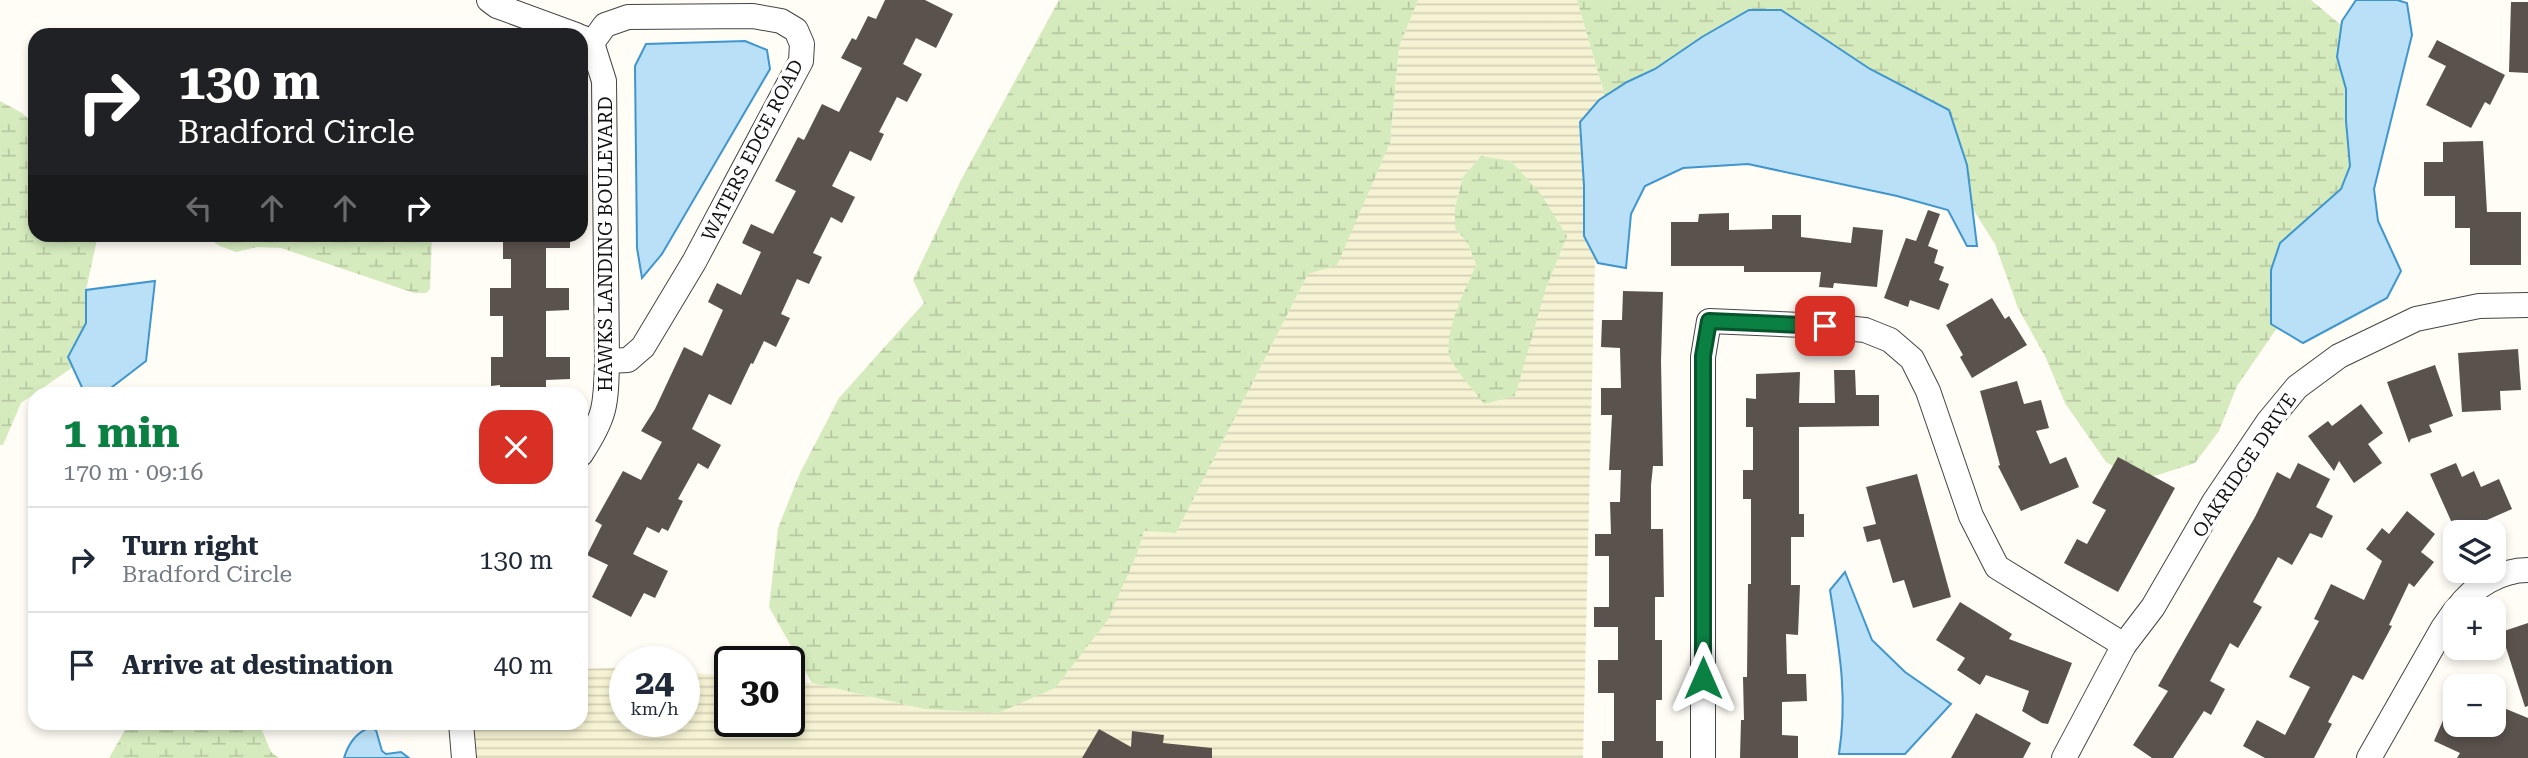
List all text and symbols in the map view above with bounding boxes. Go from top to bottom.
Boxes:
text: 130 m [178,54,320,111]
icon: right [63,56,154,147]
street label: WATERS EDGE ROAD [697,56,808,245]
street label: HAWKS LANDING BOULEVARD [594,96,617,392]
text: Bradford Circle [178,113,415,151]
icon: left [180,189,218,227]
icon: ahead [253,189,291,227]
icon: ahead [326,189,364,227]
icon: right [399,189,437,227]
pin [1795,296,1855,356]
icon: arrive [1806,307,1844,345]
street label: OAKRIDGE DRIVE [2188,389,2301,542]
text: 1 min [63,408,180,457]
button: close [479,410,553,484]
text: 170 m · 09:16 [63,459,203,486]
map controls [2443,520,2506,737]
button: layers [2443,520,2506,583]
text: Turn right [122,531,258,561]
icon: right [63,541,101,579]
text: 130 m [479,545,553,575]
text: Bradford Circle [122,561,292,588]
button: + [2443,597,2506,660]
position arrow [1666,641,1740,715]
icon: arrive [63,646,101,684]
speed limit sign: 30 [714,646,805,737]
text: Arrive at destination [122,650,393,680]
text: 40 m [494,650,553,680]
text: 24 [635,662,674,703]
button: − [2443,674,2506,737]
text: km/h [630,698,679,719]

